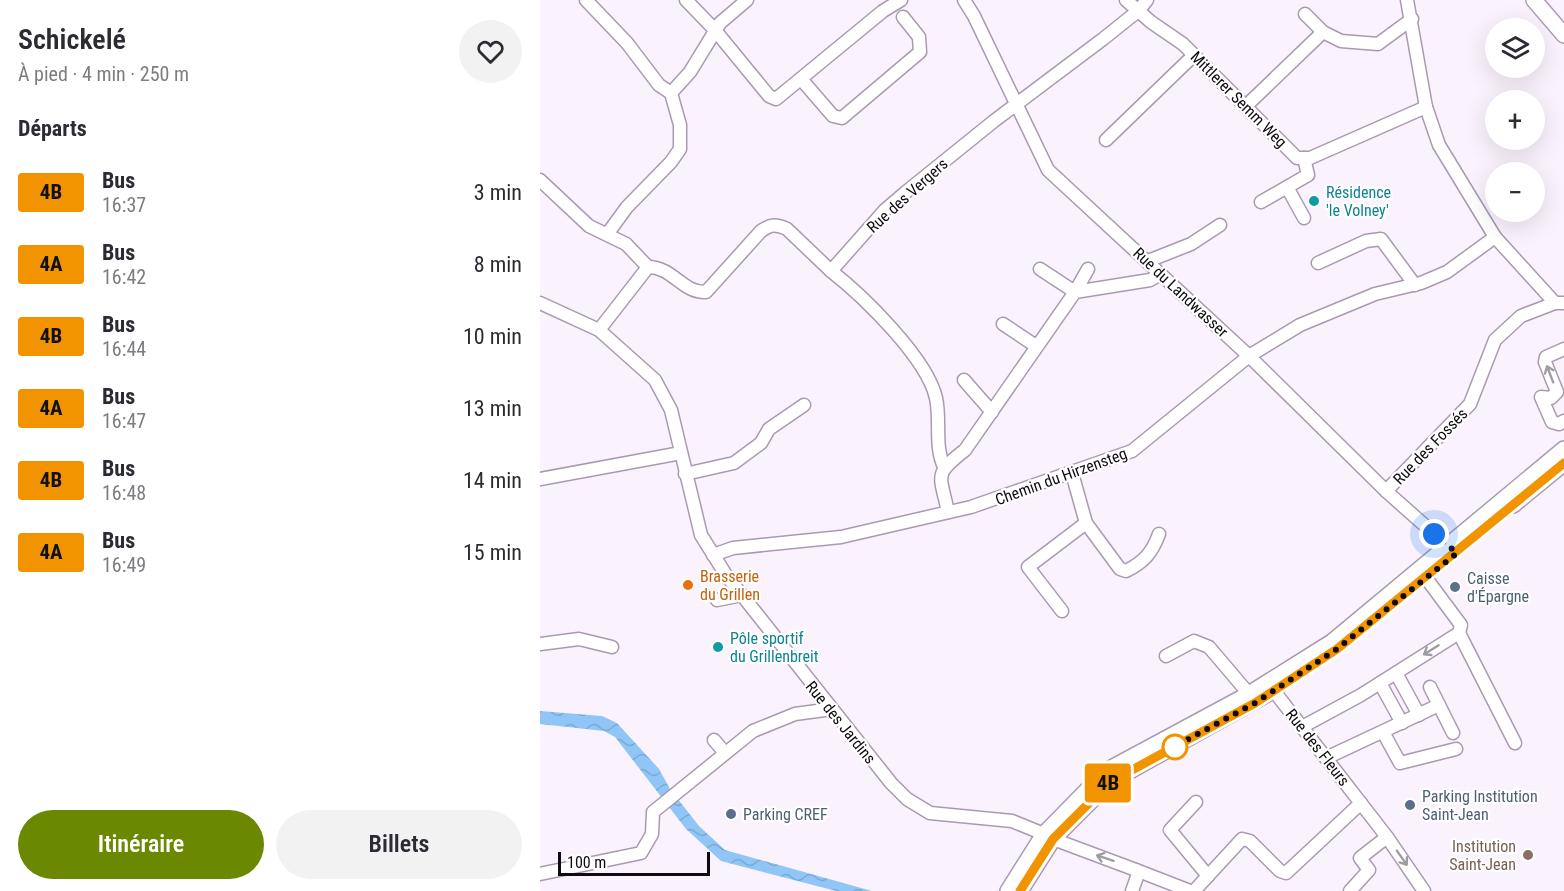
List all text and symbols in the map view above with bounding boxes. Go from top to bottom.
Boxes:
map controls [1485,18,1545,222]
button: layers [1485,18,1545,78]
button: heart [459,20,522,83]
text: Schickelé [18,23,126,56]
street label: Mittlerer Semm Weg [1187,47,1291,151]
text: À pied · 4 min · 250 m [18,62,189,86]
button: + [1485,90,1545,150]
text: Départs [18,116,87,141]
street label: Rue des Vergers [863,154,952,237]
button: − [1485,162,1545,222]
text: Bus [102,168,135,193]
text: 4B [40,180,62,204]
text: 3 min [474,180,522,205]
place label: Résidence 'le Volney' [1326,183,1391,220]
text: 16:37 [102,193,146,217]
marker: Résidence 'le Volney' [1307,194,1321,208]
text: Bus [102,240,135,265]
street label: Rue du Landwasser [1129,244,1232,341]
text: 4A [39,252,63,276]
text: 8 min [474,252,522,277]
text: 16:42 [102,265,146,289]
text: Bus [102,312,135,337]
text: 4B [40,324,62,348]
text: 10 min [463,324,522,349]
text: 16:44 [102,337,146,361]
one-way arrow [1544,365,1555,383]
text: Bus [102,384,135,409]
text: 4A [39,396,63,420]
text: 13 min [463,396,522,421]
street label: Rue des Fossés [1389,404,1471,488]
text: 16:47 [102,409,146,433]
street label: Chemin du Hirzensteg [993,444,1130,509]
text: Bus [102,456,135,481]
text: 4B [40,468,62,492]
text: 14 min [463,468,522,493]
text: 16:48 [102,481,146,505]
your location [1419,519,1449,549]
text: Bus [102,528,135,553]
text: 4A [39,540,63,564]
text: 15 min [463,540,522,565]
text: 16:49 [102,553,146,577]
place label: Brasserie du Grillen [700,567,760,604]
place label: Caisse d'Épargne [1467,569,1529,606]
marker: Brasserie du Grillen [681,578,695,592]
marker: Caisse d'Épargne [1448,580,1462,594]
place label: Pôle sportif du Grillenbreit [730,629,819,666]
marker: Pôle sportif du Grillenbreit [711,640,725,654]
one-way arrow [1423,645,1440,657]
street label: Rue des Jardins [802,677,880,767]
street label: Rue des Fleurs [1282,705,1354,790]
unlabelled marker [1162,734,1188,760]
line badge: 4B [1081,764,1135,802]
text: 4B [1097,771,1119,795]
place label: Parking Institution Saint-Jean [1422,787,1538,824]
marker: Parking Institution Saint-Jean [1403,798,1417,812]
place label: Parking CREF [743,805,828,824]
marker: Parking CREF [724,807,738,821]
button: Itinéraire [18,810,264,879]
button: Billets [276,810,522,879]
place label: Institution Saint-Jean [1449,837,1516,874]
marker: Institution Saint-Jean [1521,848,1535,862]
scale bar [558,849,710,876]
one-way arrow [1396,849,1408,866]
one-way arrow [1096,852,1115,863]
text: 100 m [567,853,606,872]

